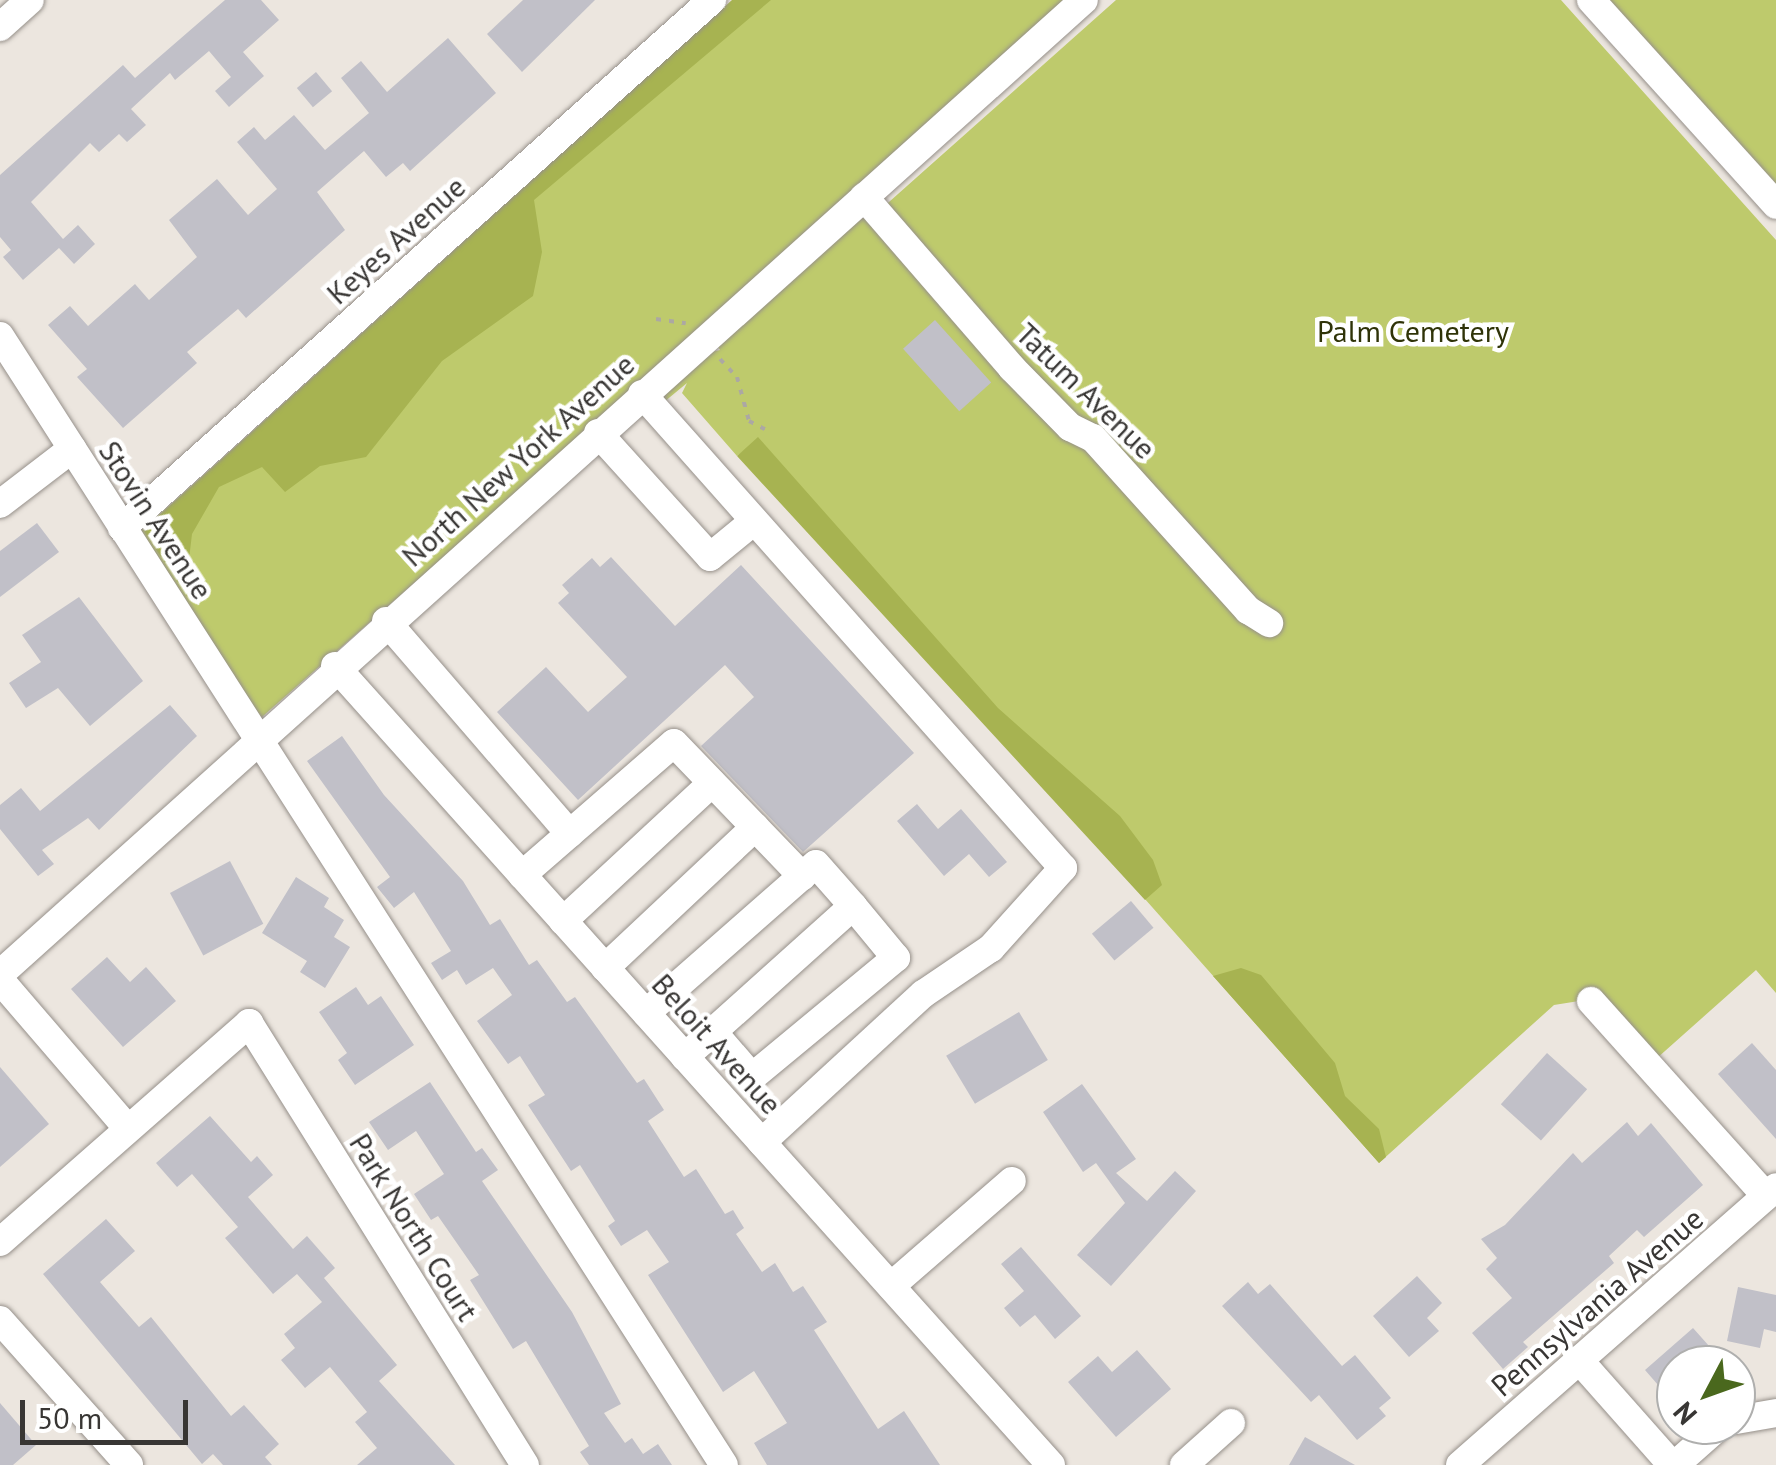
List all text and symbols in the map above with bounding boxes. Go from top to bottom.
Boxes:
street label: Keyes Avenue [319,168,473,312]
park label: Palm Cemetery [1317,313,1509,349]
street label: Tatum Avenue [1008,315,1164,467]
street label: North New York Avenue [393,345,643,575]
street label: Stovin Avenue [91,434,221,606]
street label: Beloit Avenue [644,966,790,1122]
street label: Park North Court [342,1126,486,1328]
street label: Pennsylvania Avenue [1483,1200,1711,1404]
north arrow [1656,1345,1756,1445]
scale bar [25,1380,192,1442]
text: N [1664,1395,1704,1433]
text: 50 m [37,1398,102,1437]

